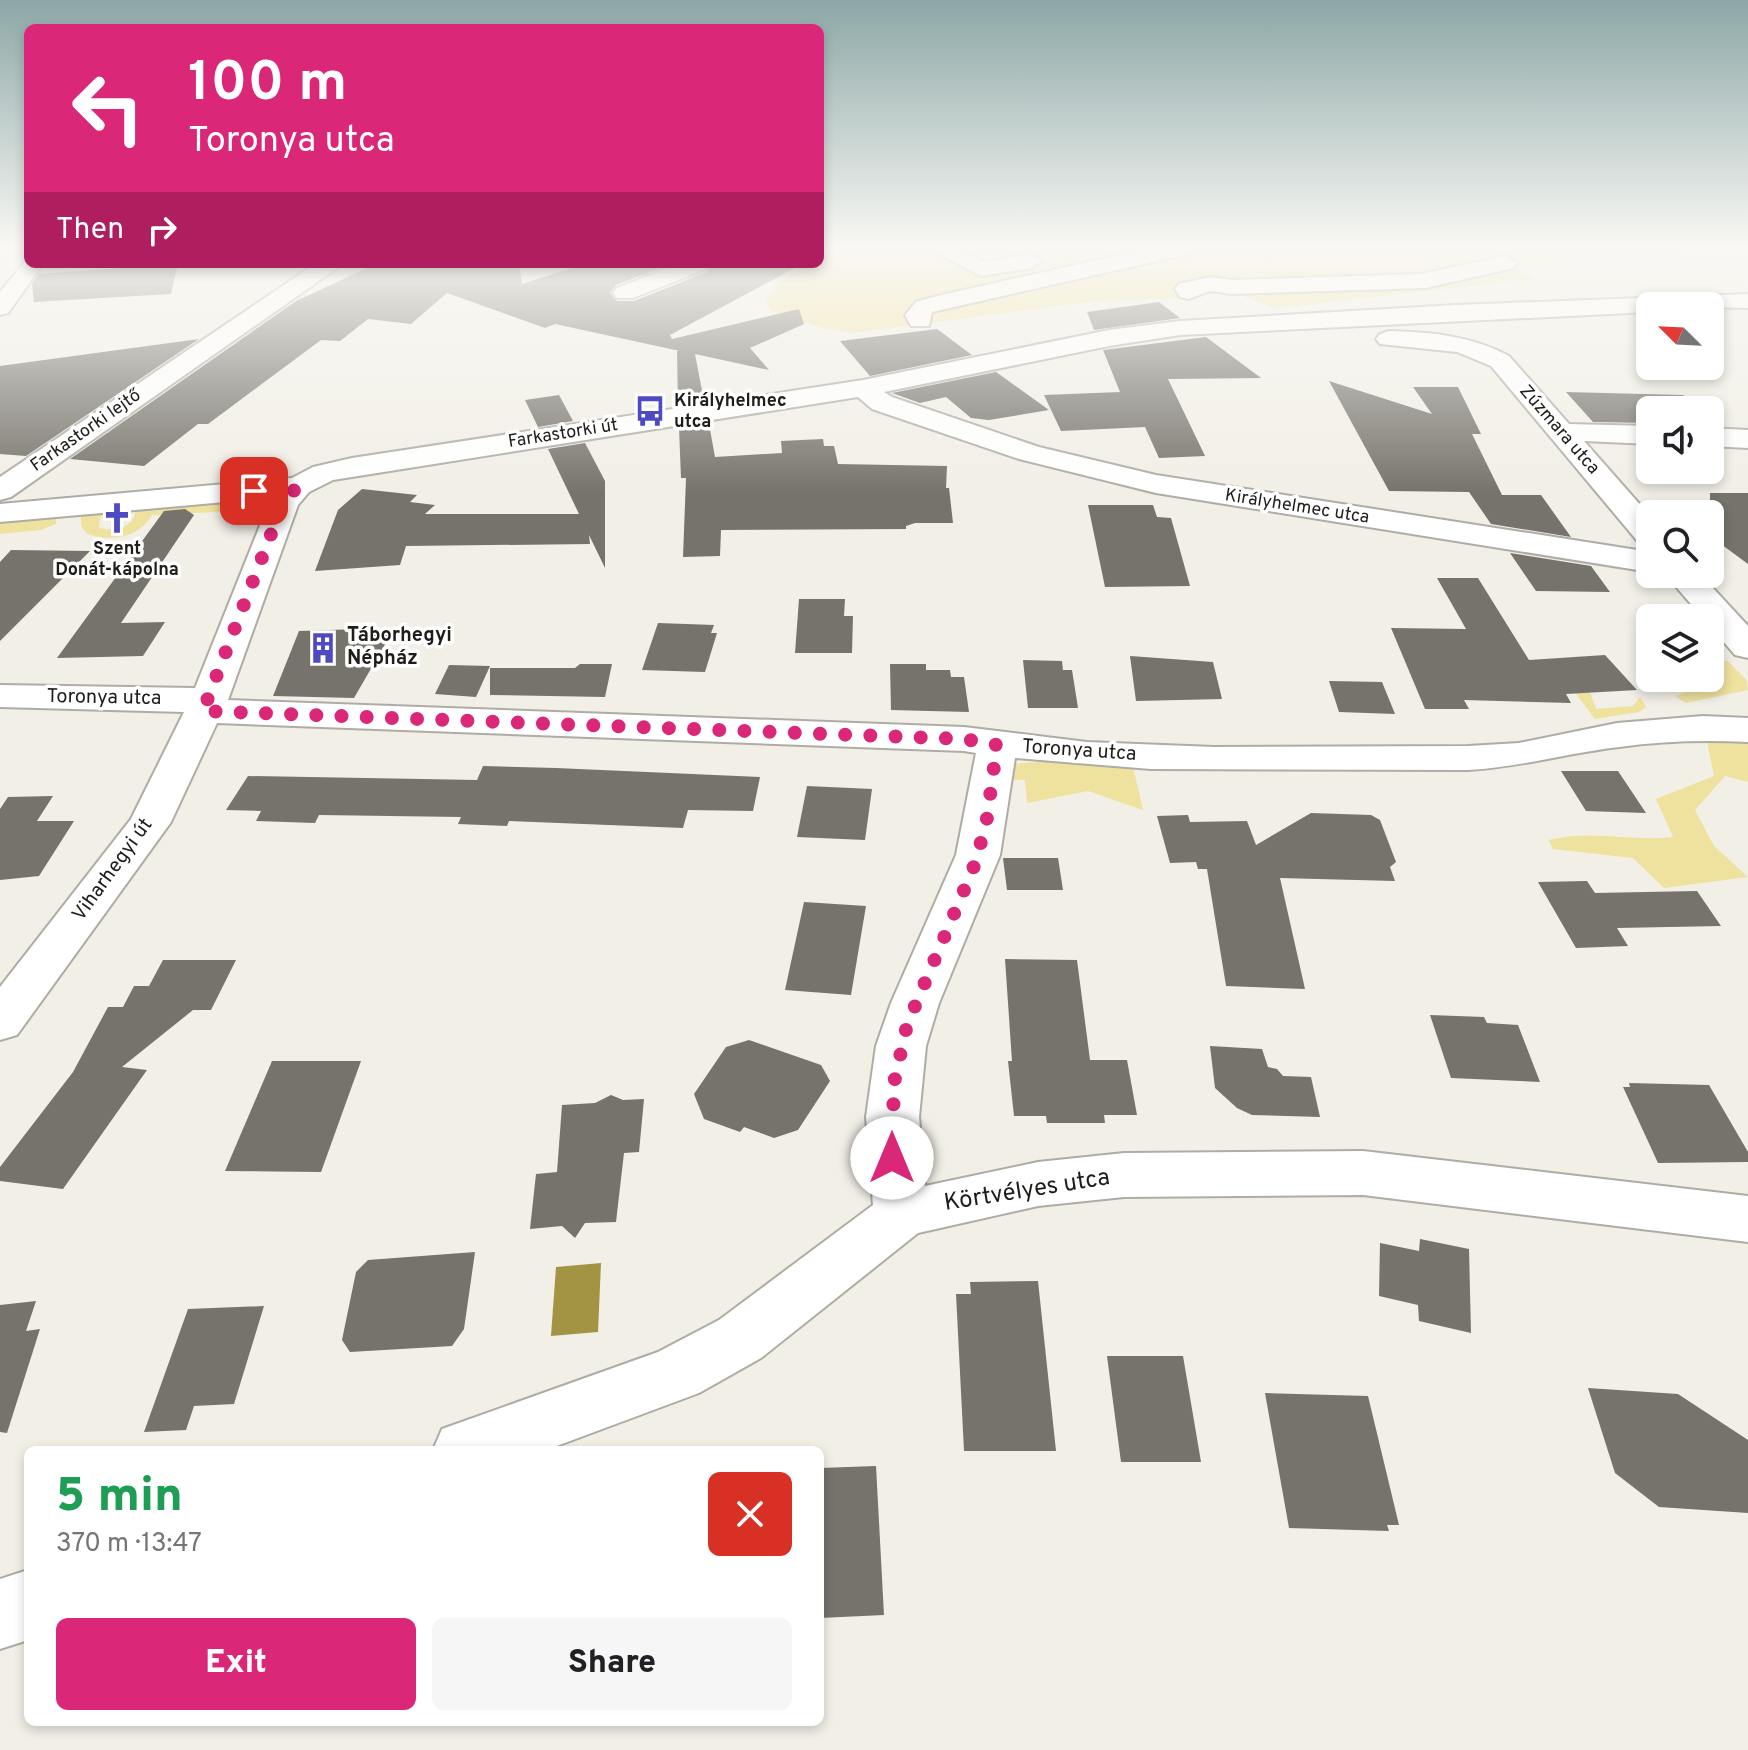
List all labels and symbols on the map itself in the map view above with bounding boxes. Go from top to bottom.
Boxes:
north arrow [1636,292,1724,380]
street label: Zúzmara utca [1514,380,1604,480]
street label: Farkastorki lejtő [26,384,146,478]
place label: Királyhelmec utca [674,390,787,434]
bus stop icon: Királyhelmec utca [633,394,667,428]
street label: Farkastorki út [506,414,620,454]
pin [220,457,288,525]
street label: Királyhelmec utca [1223,484,1371,530]
church icon: Szent Donát-kápolna [100,501,134,535]
place label: Szent Donát-kápolna [55,538,179,582]
place label: Táborhegyi Népház [347,623,452,672]
building icon: Táborhegyi Népház [306,631,340,665]
street label: Toronya utca [46,684,162,712]
street label: Toronya utca [1021,734,1137,768]
street label: Viharhegyi út [67,813,159,927]
position arrow [850,1116,934,1200]
street label: Körtvélyes utca [942,1163,1112,1219]

